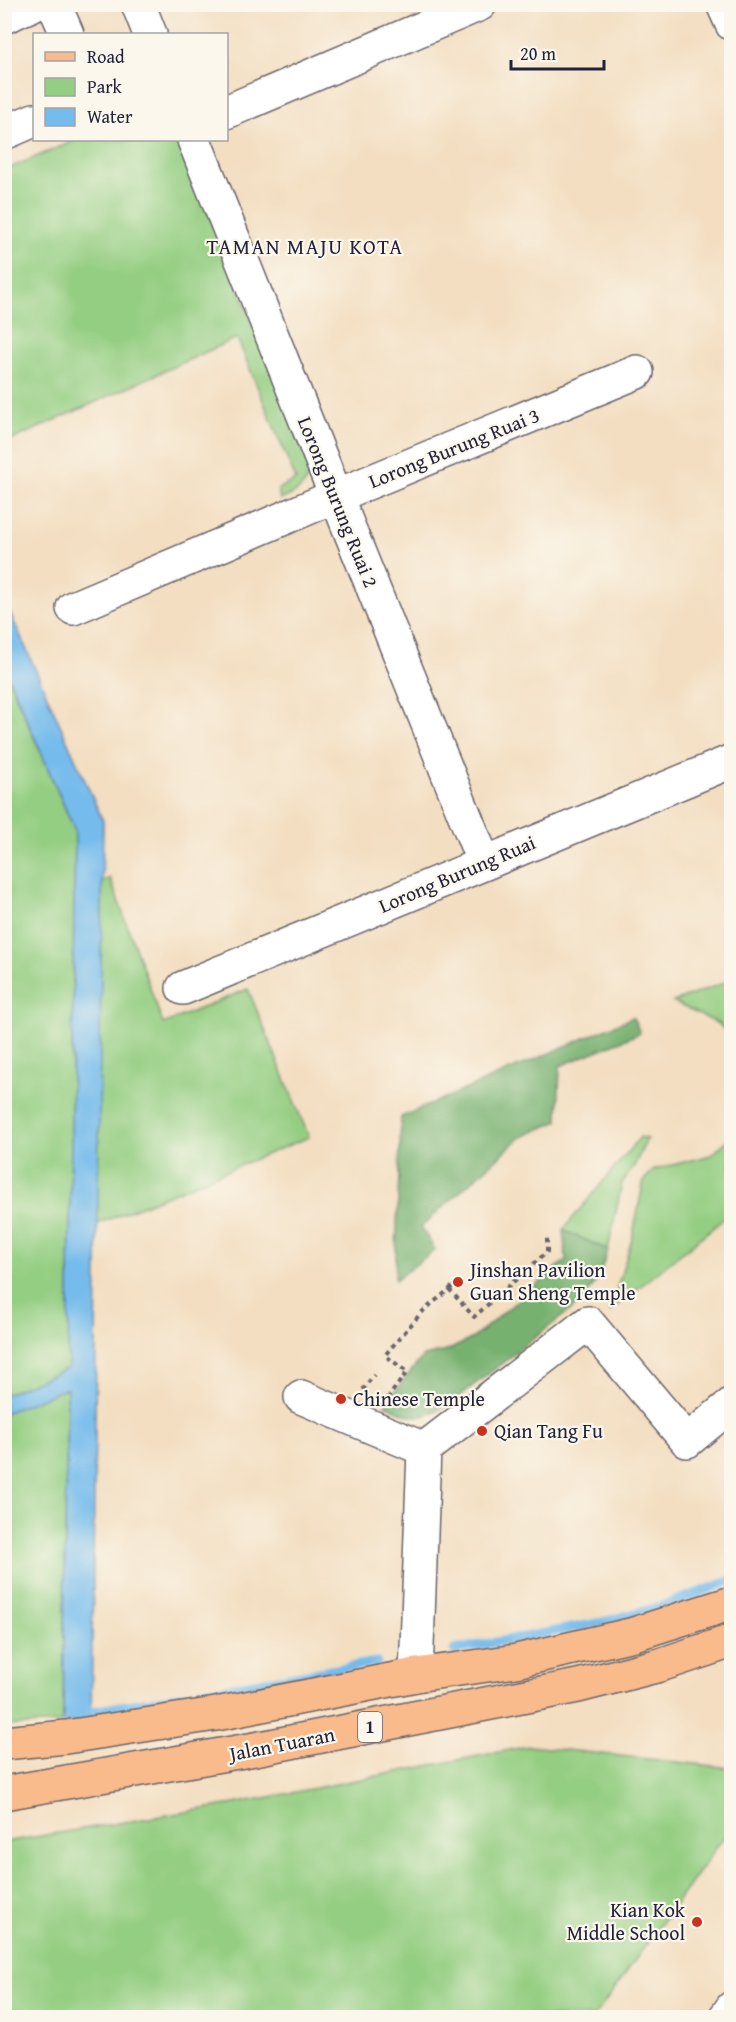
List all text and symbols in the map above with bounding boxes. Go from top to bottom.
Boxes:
legend [33,33,228,141]
scale bar [511,33,604,71]
text: 20 m [520,40,556,67]
text: Road [87,43,125,70]
text: Park [87,73,123,100]
text: Water [87,103,133,130]
district label: TAMAN MAJU KOTA [207,231,403,262]
street label: Lorong Burung Ruai 3 [364,400,544,495]
street label: Lorong Burung Ruai 2 [291,412,386,592]
street label: Lorong Burung Ruai [374,827,540,920]
place label: Jinshan Pavilion Guan Sheng Temple [467,1255,636,1307]
marker: Jinshan Pavilion Guan Sheng Temple [451,1275,465,1289]
place label: Chinese Temple [353,1384,485,1413]
marker: Chinese Temple [334,1392,348,1406]
place label: Qian Tang Fu [494,1416,603,1445]
marker: Qian Tang Fu [475,1424,489,1438]
road number: 1 [358,1712,382,1742]
street label: Jalan Tuaran [224,1719,337,1768]
place label: Kian Kok Middle School [567,1895,686,1947]
marker: Kian Kok Middle School [690,1915,704,1929]

